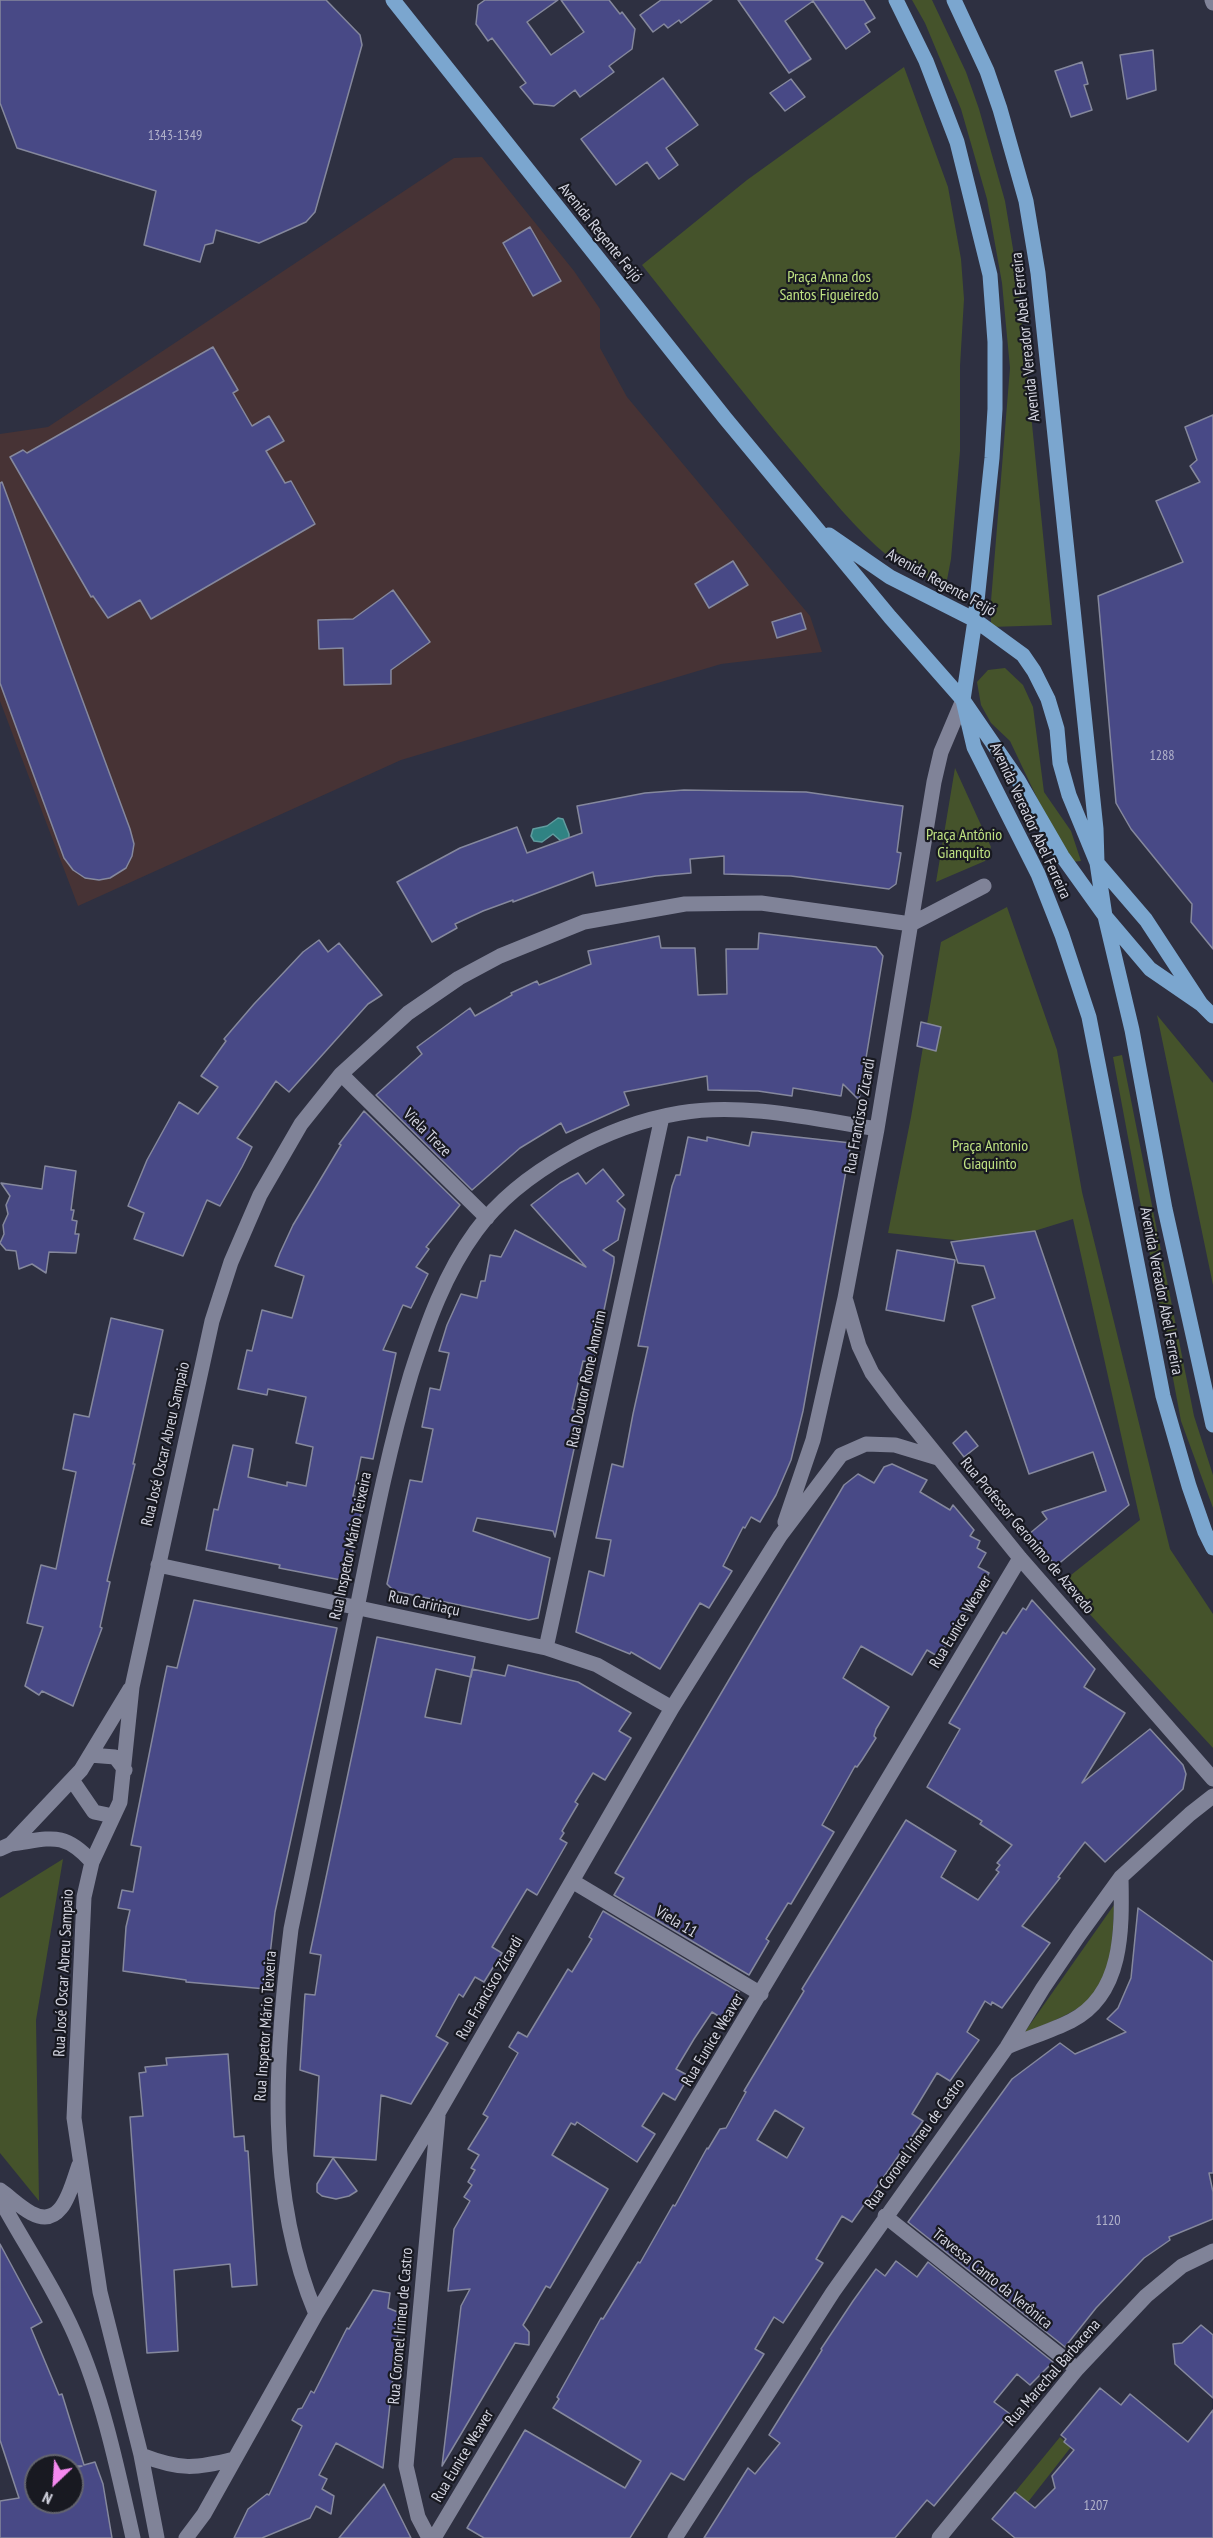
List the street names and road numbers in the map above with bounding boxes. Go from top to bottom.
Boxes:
street label: Avenida Regente Feijó [554,179,646,287]
street label: Avenida Vereador Abel Ferreira [1008,251,1044,423]
street label: Avenida Regente Feijó [883,545,999,621]
street label: Avenida Vereador Abel Ferreira [985,740,1075,902]
street label: Rua Francisco Zicardi [840,1057,880,1175]
street label: Viela Treze [399,1105,455,1161]
street label: Avenida Vereador Abel Ferreira [1135,1206,1187,1376]
street label: Rua Doutor Rone Amorim [563,1309,611,1449]
street label: Rua José Oscar Abreu Sampaio [138,1360,194,1528]
street label: Rua Professor Geronimo de Azevedo [956,1454,1098,1618]
street label: Rua Inspetor Mário Teixeira [326,1470,376,1622]
street label: Rua Eunice Weaver [926,1572,996,1672]
street label: Rua Caririaçu [386,1587,462,1621]
street label: Rua José Oscar Abreu Sampaio [50,1889,78,2057]
street label: Viela 11 [652,1902,700,1942]
street label: Rua Francisco Zicardi [453,1933,527,2043]
street label: Rua Inspetor Mário Teixeira [251,1950,281,2102]
street label: Rua Eunice Weaver [678,1990,748,2090]
street label: Rua Coronel Irineu de Castro [861,2075,969,2213]
street label: Travessa Canto da Verônica [928,2225,1056,2333]
street label: Rua Coronel Irineu de Castro [385,2247,417,2405]
street label: Rua Marechal Barbacena [1001,2316,1105,2430]
street label: Rua Eunice Weaver [428,2406,498,2506]

